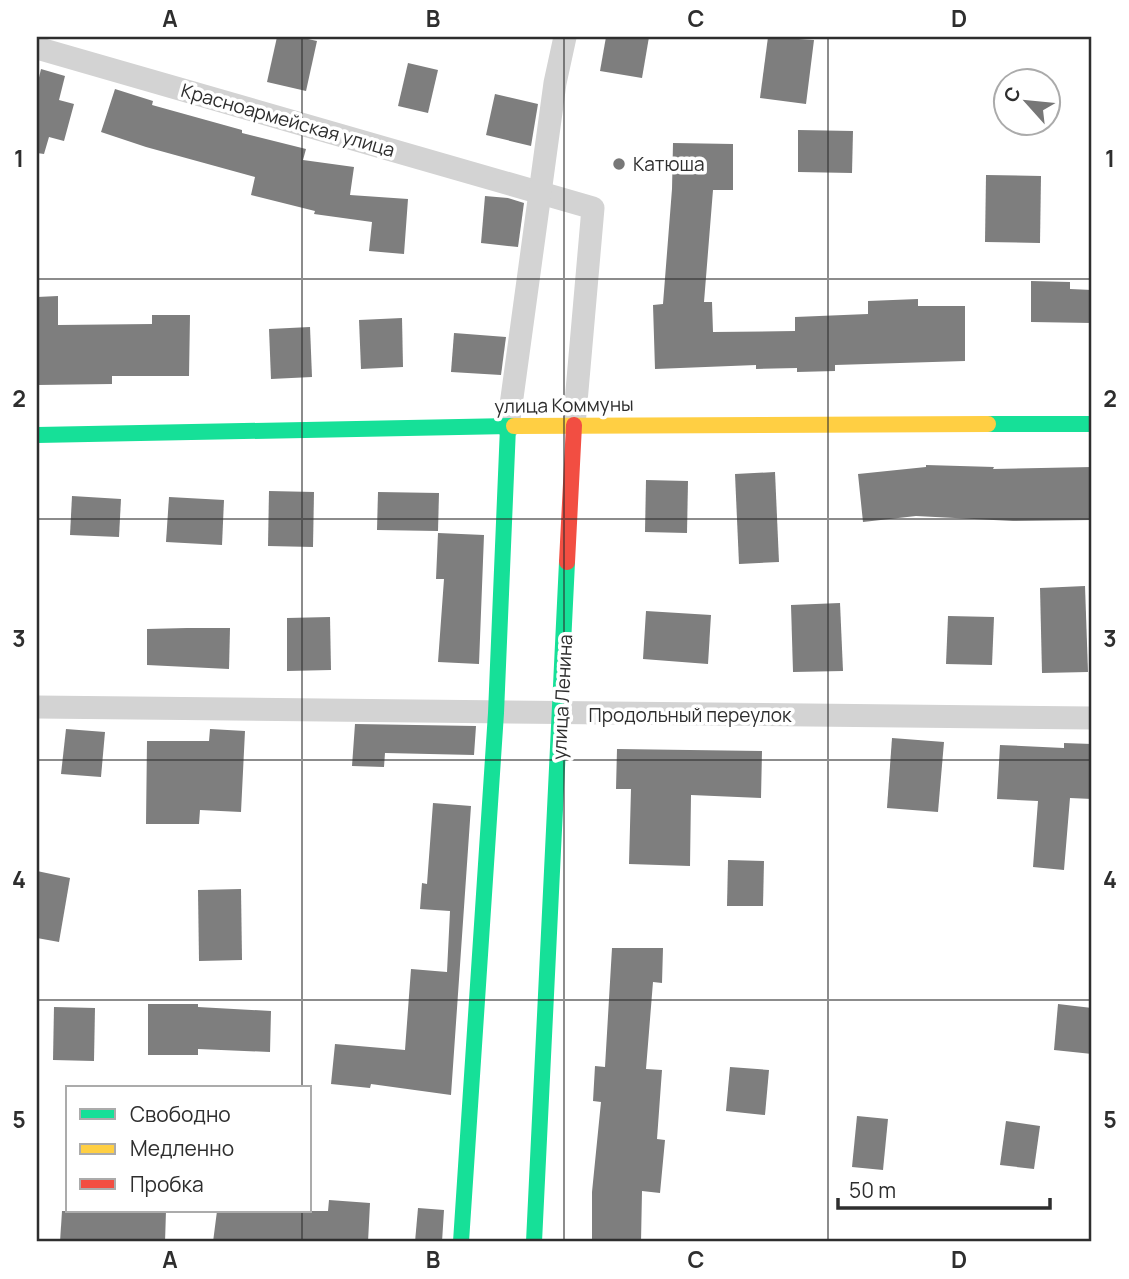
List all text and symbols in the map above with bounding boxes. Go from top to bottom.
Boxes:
text: A [162,2,178,34]
text: B [426,2,440,34]
text: C [688,2,705,34]
text: D [951,2,967,34]
north arrow [992,66,1062,136]
street label: Красноармейская улица [178,77,398,163]
text: С [997,82,1027,106]
text: 1 [14,142,24,174]
text: 1 [1105,142,1115,174]
place label: Катюша [633,151,704,177]
marker: Катюша [611,156,627,172]
text: 2 [12,382,26,414]
text: 2 [1103,382,1117,414]
street label: улица Коммуны [494,391,634,419]
text: 3 [12,622,26,654]
text: 3 [1103,622,1117,654]
street label: улица Ленина [546,634,578,760]
street label: Продольный переулок [589,702,792,728]
text: 4 [12,863,26,895]
text: 4 [1103,863,1117,895]
legend [66,1086,312,1212]
text: Свободно [130,1100,231,1128]
text: 5 [12,1103,26,1135]
text: 5 [1103,1103,1117,1135]
text: Медленно [130,1134,234,1162]
scale bar [838,1167,1050,1211]
text: Пробка [130,1170,204,1198]
text: 50 m [849,1176,896,1204]
text: A [162,1243,178,1275]
text: B [426,1243,440,1275]
text: C [688,1243,705,1275]
text: D [951,1243,967,1275]

